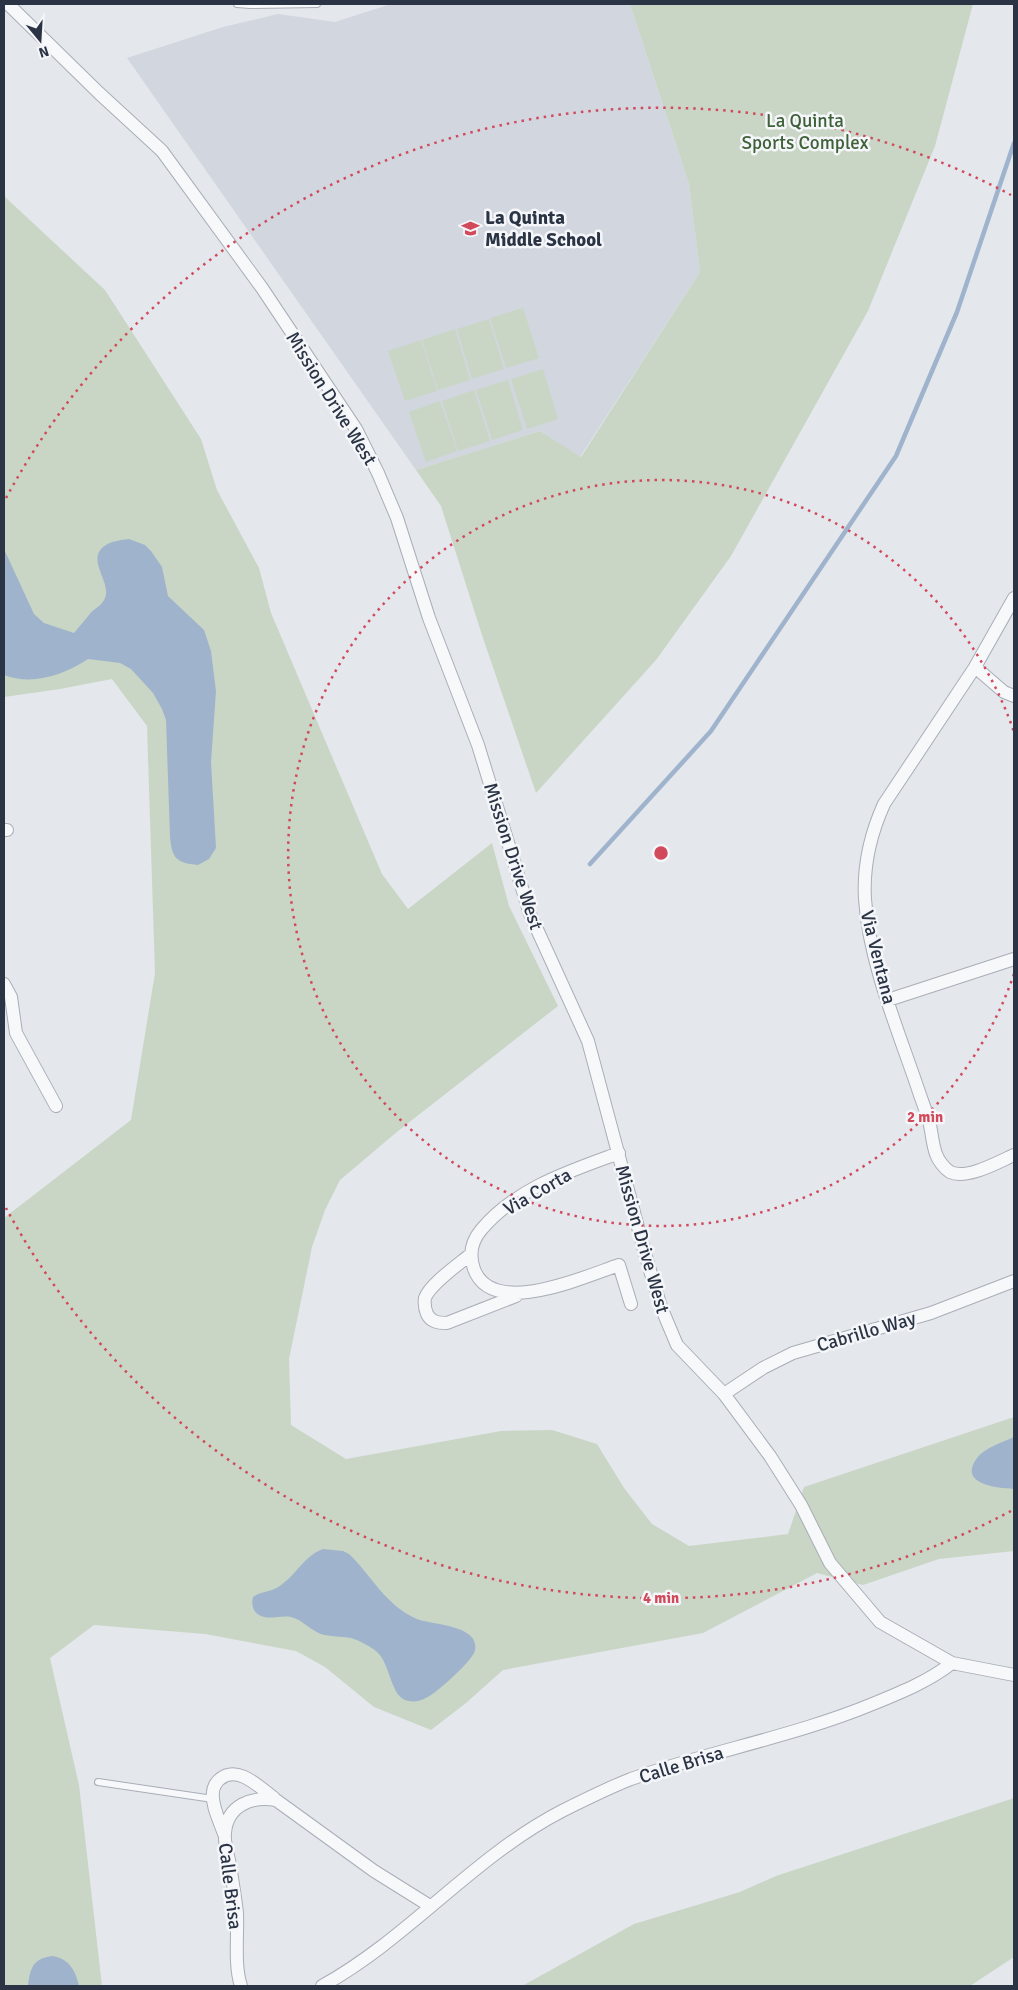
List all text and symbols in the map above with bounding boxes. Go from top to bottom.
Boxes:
north arrow [15,15,65,65]
text: N [37,42,51,61]
park label: La Quinta Sports Complex [741,109,869,155]
place label: La Quinta Middle School [485,206,602,252]
school or university icon: La Quinta Middle School [461,218,481,238]
street label: Mission Drive West [280,327,382,470]
street label: Mission Drive West [478,780,548,933]
centre of rings [652,844,670,862]
street label: Via Ventana [855,908,901,1007]
text: 2 min [907,1108,943,1126]
street label: Mission Drive West [609,1162,675,1317]
street label: Via Corta [499,1163,576,1221]
street label: Cabrillo Way [814,1306,919,1358]
text: 4 min [643,1589,679,1607]
street label: Calle Brisa [636,1741,726,1789]
street label: Calle Brisa [213,1841,247,1931]

